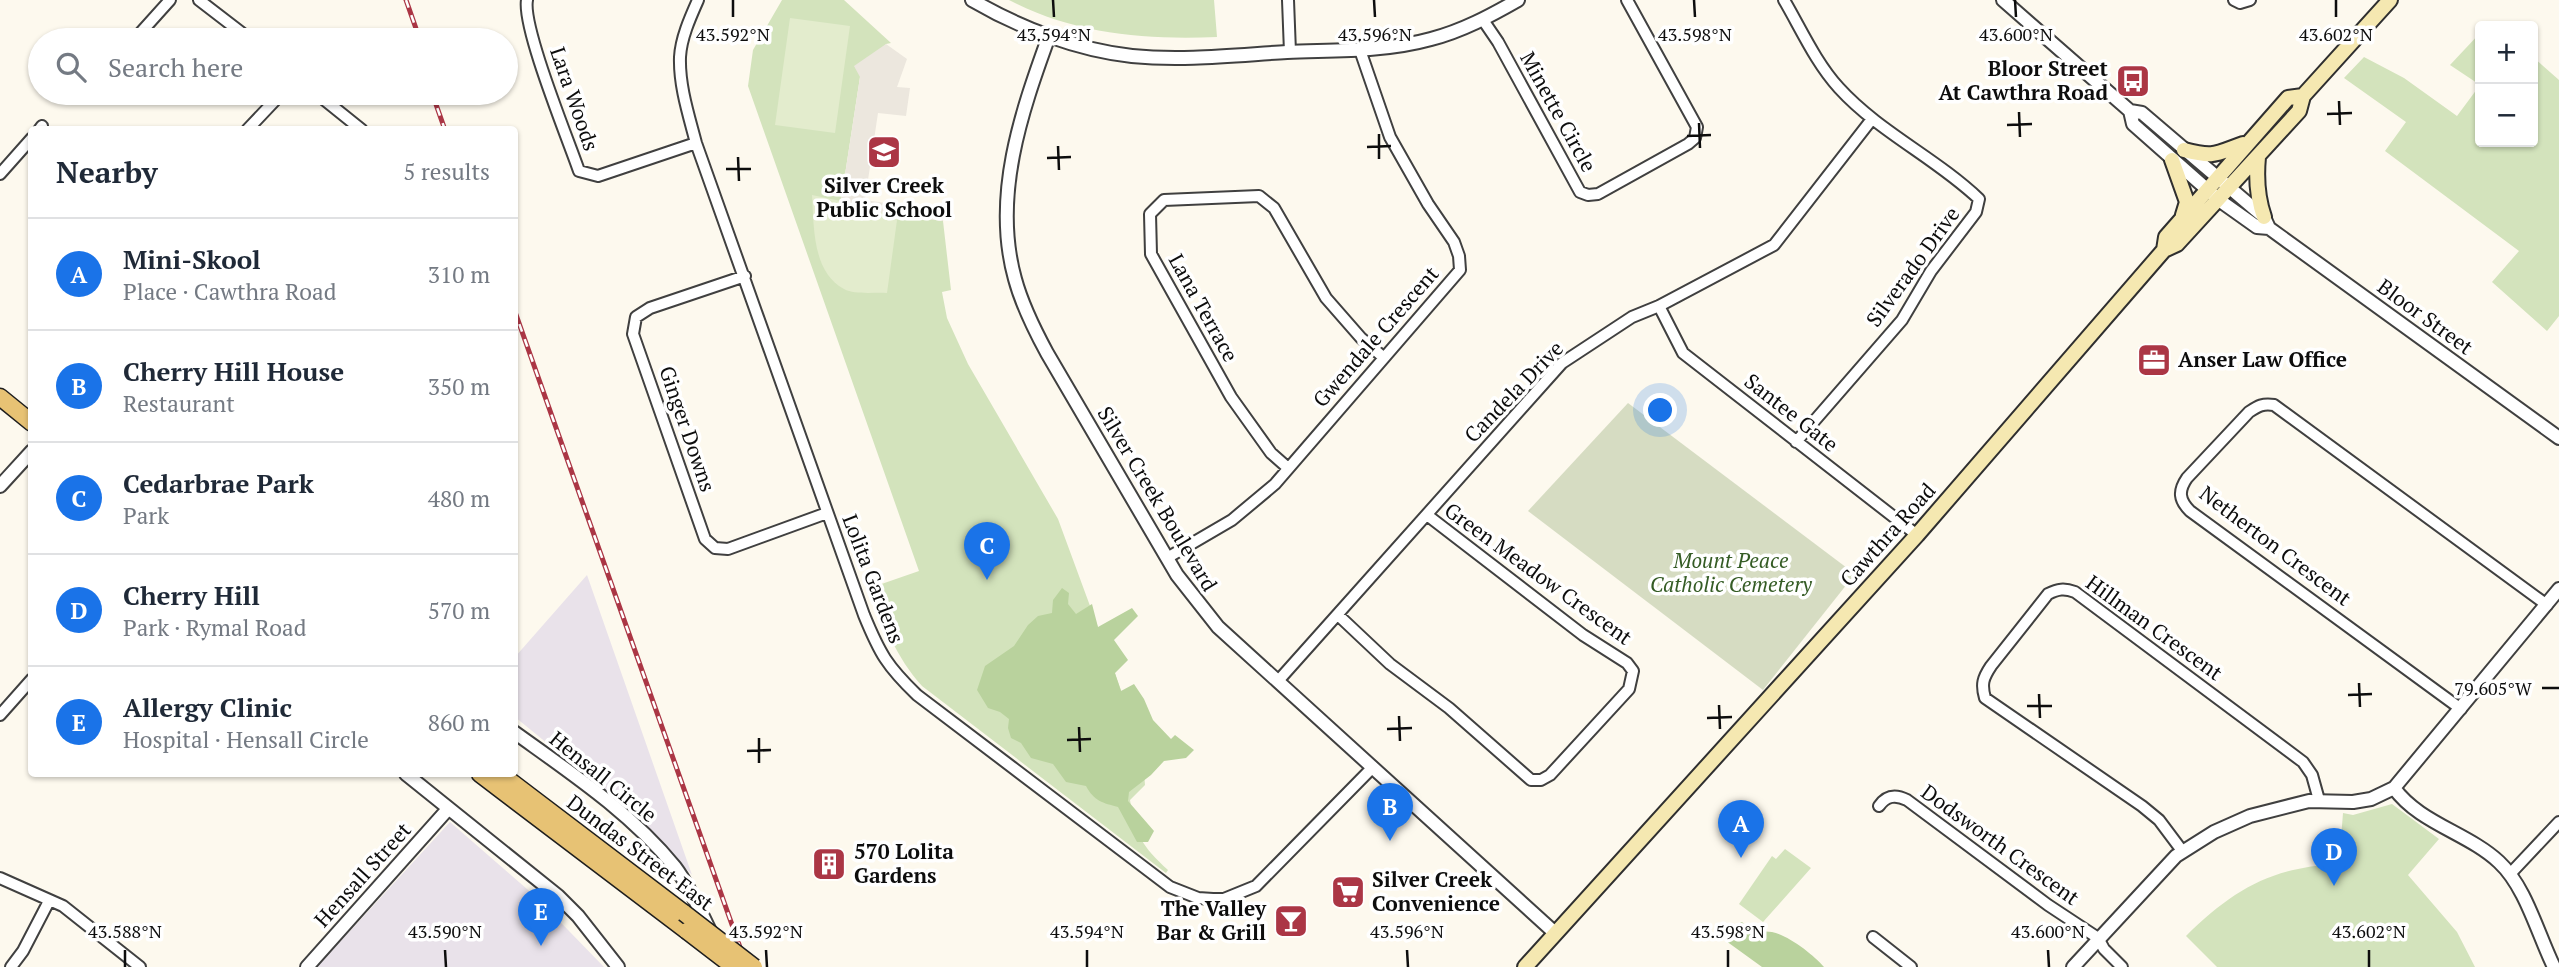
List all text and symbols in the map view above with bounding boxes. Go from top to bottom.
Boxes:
map controls [2475,21,2538,147]
button: + [2475,21,2538,84]
text: 43.592°N [696,22,770,46]
text: 43.594°N [1017,22,1091,46]
text: 43.596°N [1338,22,1412,46]
text: 43.598°N [1658,22,1732,46]
text: 43.600°N [1979,22,2053,46]
text: 43.602°N [2299,22,2373,46]
search box [28,28,518,105]
street label: Lara Woods [544,43,606,154]
street label: Minette Circle [1514,46,1603,177]
icon: search [52,48,90,86]
text: Search here [108,50,243,84]
place label: Bloor Street At Cawthra Road [1938,54,2109,106]
bus stop icon: Bloor Street At Cawthra Road [2114,62,2152,100]
button: − [2475,84,2538,147]
school or university icon: Silver Creek Public School [865,133,903,171]
text: Nearby [56,152,158,192]
text: 5 results [403,156,490,187]
place label: Silver Creek Public School [816,171,952,223]
street label: Silverado Drive [1859,201,1965,332]
text: Mini-Skool [123,242,261,276]
street label: Lana Terrace [1163,249,1245,366]
text: A [71,259,87,290]
text: 310 m [428,259,490,290]
street label: Gwendale Crescent [1306,260,1444,413]
street label: Bloor Street [2372,272,2479,360]
text: Place · Cawthra Road [123,276,336,307]
street label: Candela Drive [1458,334,1569,448]
office icon: Anser Law Office [2135,341,2173,379]
place label: Anser Law Office [2178,345,2347,373]
text: Cherry Hill House [123,354,344,388]
street label: Ginger Downs [653,362,723,495]
street label: Santee Gate [1739,367,1844,458]
text: B [72,371,86,402]
text: 350 m [428,371,490,402]
text: Restaurant [123,388,235,419]
your location [1643,393,1677,427]
street label: Silver Creek Boulevard [1092,401,1224,596]
text: Cedarbrae Park [123,466,314,500]
street label: Cawthra Road [1833,476,1941,592]
street label: Netherton Crescent [2194,479,2357,612]
text: C [72,483,87,514]
text: 480 m [428,483,490,514]
street label: Green Meadow Crescent [1439,496,1638,651]
text: Park [123,500,169,531]
street label: Lolita Gardens [836,510,911,647]
pin: C [964,522,1010,580]
park label: Mount Peace Catholic Cemetery [1650,546,1812,598]
street label: Hillman Crescent [2081,568,2229,686]
text: Cherry Hill [123,578,260,612]
text: D [71,595,87,626]
text: 570 m [428,595,490,626]
text: Park · Rymal Road [123,612,306,643]
text: 79.605°W [2454,676,2532,700]
text: Allergy Clinic [123,690,292,724]
text: E [72,707,86,738]
text: 860 m [428,707,490,738]
text: Hospital · Hensall Circle [123,724,369,755]
street label: Hensall Circle [544,724,663,828]
street label: Dodsworth Crescent [1916,777,2085,911]
pin: B [1367,783,1413,841]
street label: Dundas Street East [562,788,720,917]
pin: A [1718,800,1764,858]
street label: Hensall Street [308,816,417,933]
pin: D [2311,828,2357,886]
place label: 570 Lolita Gardens [854,837,954,889]
building icon: 570 Lolita Gardens [810,845,848,883]
place label: Silver Creek Convenience [1372,865,1500,917]
supermarket icon: Silver Creek Convenience [1329,873,1367,911]
pin: E [518,888,564,946]
place label: The Valley Bar & Grill [1157,894,1267,946]
bar icon: The Valley Bar & Grill [1272,902,1310,940]
text: 43.588°N [88,919,162,943]
text: 43.590°N [408,919,482,943]
text: 43.592°N [729,919,803,943]
text: 43.594°N [1050,919,1124,943]
text: 43.596°N [1370,919,1444,943]
text: 43.598°N [1691,919,1765,943]
text: 43.600°N [2011,919,2085,943]
text: 43.602°N [2332,919,2406,943]

